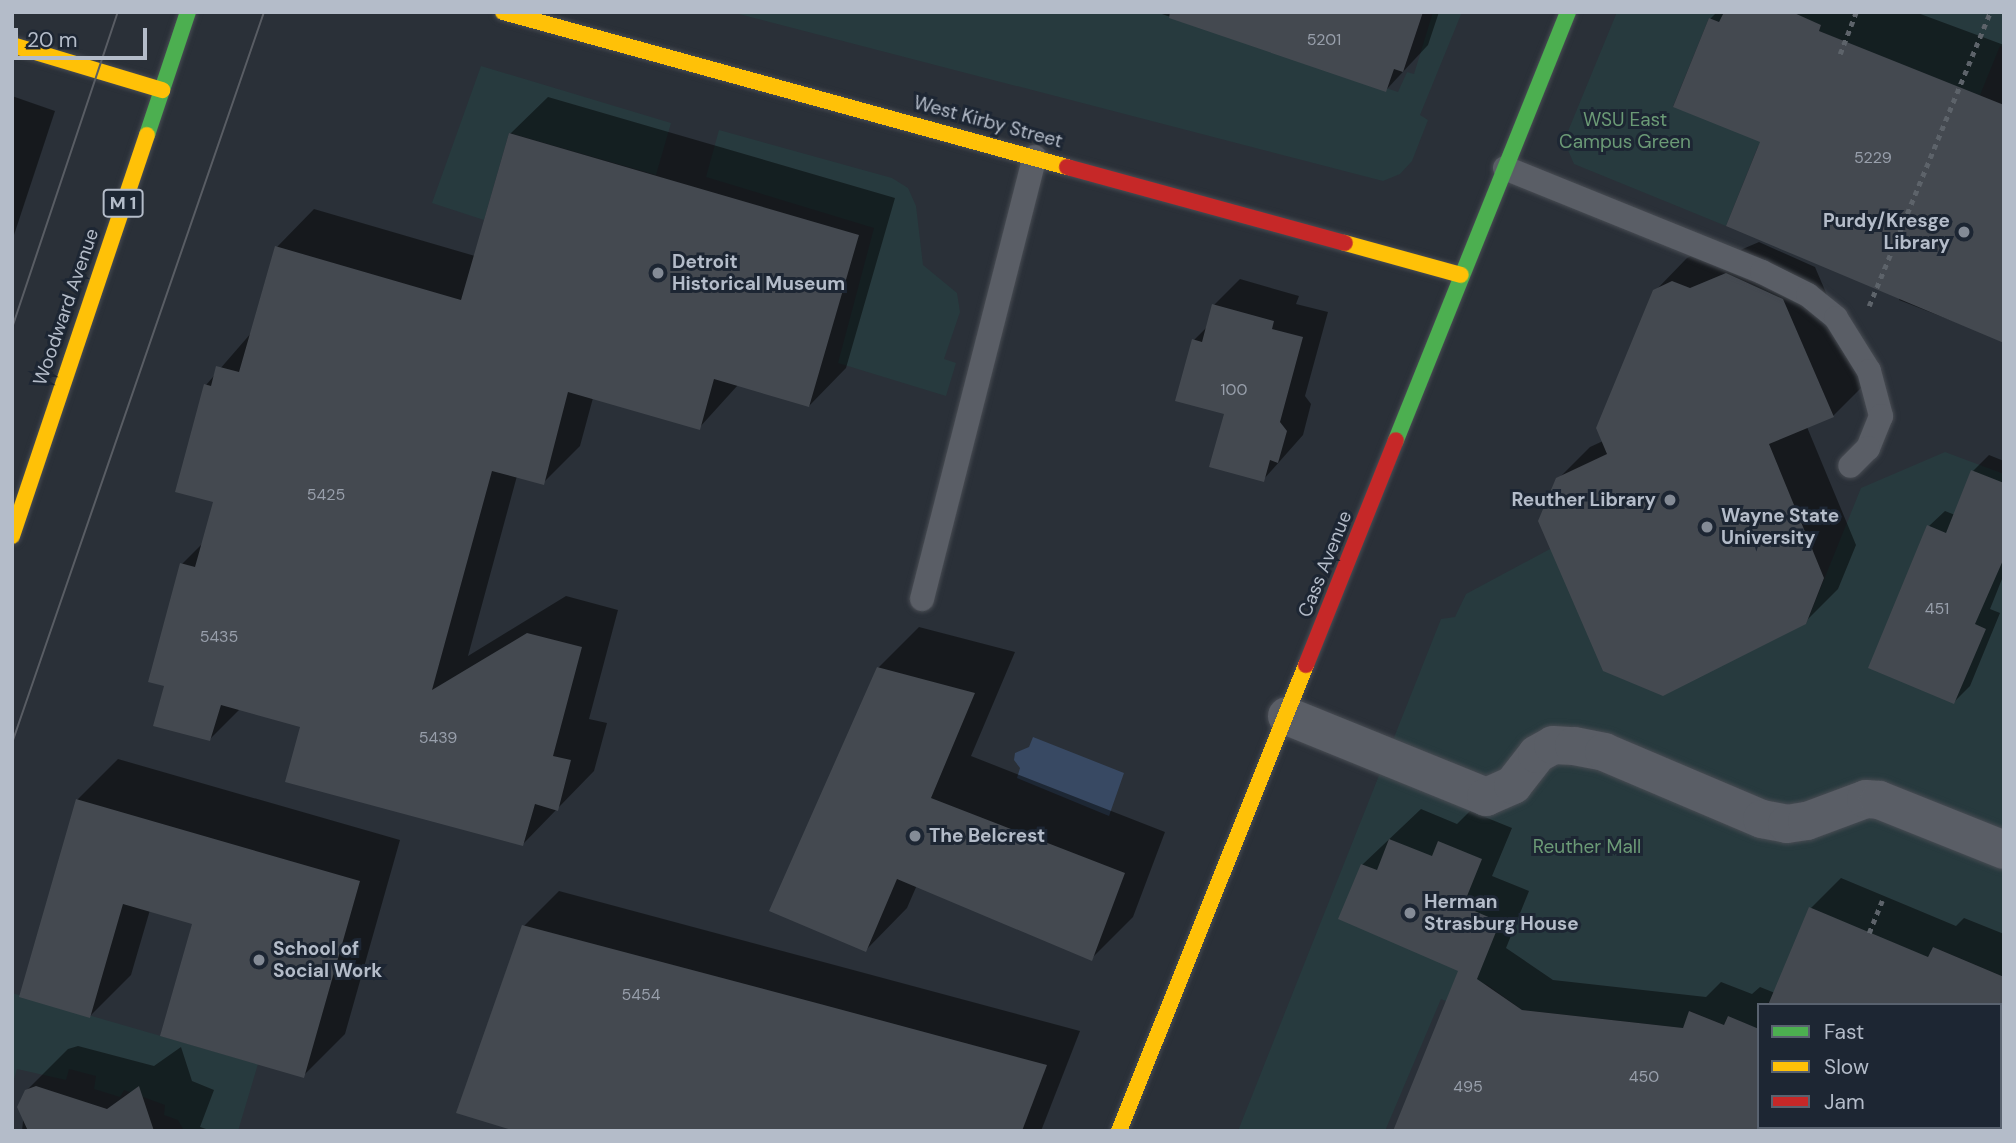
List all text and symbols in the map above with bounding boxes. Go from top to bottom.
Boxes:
scale bar [18,14,150,58]
text: 20 m [27,26,78,54]
house number: 5201 [1307,30,1341,50]
street label: West Kirby Street [911,91,1065,153]
park label: WSU East Campus Green [1559,109,1691,153]
house number: 5229 [1854,148,1892,168]
road number: M 1 [102,188,144,218]
place label: Purdy/Kresge Library [1823,210,1950,254]
marker: Purdy/Kresge Library [1956,224,1972,240]
street label: Woodward Avenue [28,225,104,389]
place label: Detroit Historical Museum [672,251,845,295]
marker: Detroit Historical Museum [650,265,666,281]
house number: 100 [1221,380,1247,400]
house number: 5425 [307,485,345,505]
place label: Reuther Library [1511,489,1656,511]
marker: Reuther Library [1662,492,1678,508]
place label: Wayne State University [1721,505,1839,549]
street label: Cass Avenue [1293,508,1357,620]
marker: Wayne State University [1699,519,1715,535]
house number: 451 [1925,599,1949,619]
house number: 5435 [200,627,238,647]
house number: 5439 [419,728,457,748]
place label: The Belcrest [929,825,1045,847]
marker: The Belcrest [907,828,923,844]
park label: Reuther Mall [1533,836,1641,858]
place label: Herman Strasburg House [1424,891,1579,935]
marker: Herman Strasburg House [1402,905,1418,921]
place label: School of Social Work [273,938,382,982]
marker: School of Social Work [251,952,267,968]
house number: 5454 [622,985,660,1005]
legend [1757,1003,2002,1129]
text: Fast [1824,1018,1864,1046]
text: Slow [1824,1053,1869,1081]
house number: 450 [1629,1067,1659,1087]
house number: 495 [1453,1077,1483,1097]
text: Jam [1824,1088,1865,1116]

